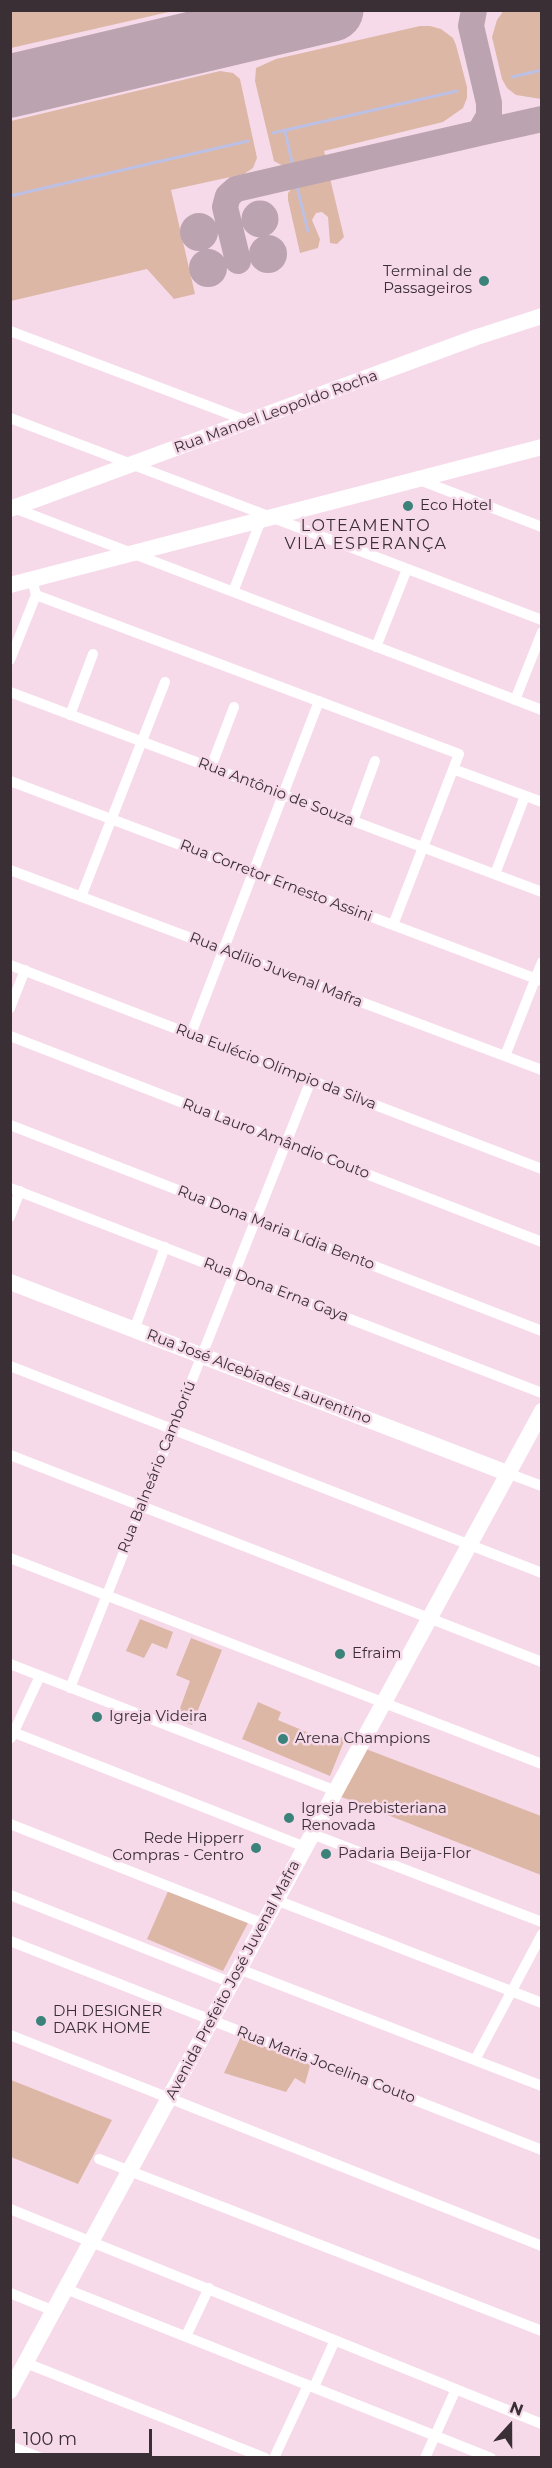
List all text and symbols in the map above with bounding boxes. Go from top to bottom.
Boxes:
place label: Terminal de Passageiros [383,263,472,298]
marker: Terminal de Passageiros [477,274,491,288]
street label: Rua Manoel Leopoldo Rocha [172,367,380,457]
place label: Eco Hotel [420,497,492,515]
marker: Eco Hotel [401,499,415,513]
district label: LOTEAMENTO VILA ESPERANÇA [284,516,448,554]
street label: Rua Antônio de Souza [195,754,357,830]
street label: Rua Corretor Ernesto Assini [177,836,375,926]
street label: Rua Adílio Juvenal Mafra [187,929,365,1011]
street label: Rua Eulécio Olímpio da Silva [173,1020,379,1114]
street label: Rua Lauro Amândio Couto [180,1095,372,1183]
street label: Rua Dona Maria Lídia Bento [175,1182,377,1274]
street label: Rua Dona Erna Gaya [201,1254,351,1326]
street label: Rua José Alcebíades Laurentino [144,1326,374,1428]
street label: Rua Balneário Camboriú [114,1378,200,1556]
place label: Efraim [352,1645,401,1663]
marker: Efraim [333,1647,347,1661]
place label: Igreja Videira [109,1708,207,1726]
marker: Igreja Videira [90,1710,104,1724]
place label: Arena Champions [295,1730,430,1748]
marker: Arena Champions [276,1732,290,1746]
place label: Igreja Prebisteriana Renovada [301,1800,447,1835]
marker: Igreja Prebisteriana Renovada [282,1811,296,1825]
place label: Rede Hipperr Compras - Centro [112,1830,244,1865]
marker: Rede Hipperr Compras - Centro [249,1841,263,1855]
place label: Padaria Beija-Flor [338,1845,471,1863]
marker: Padaria Beija-Flor [319,1847,333,1861]
street label: Avenida Prefeito José Juvenal Mafra [162,1857,304,2103]
place label: DH DESIGNER DARK HOME [53,2003,162,2038]
marker: DH DESIGNER DARK HOME [34,2014,48,2028]
street label: Rua Maria Jocelina Couto [234,2023,418,2107]
north arrow [480,2396,540,2456]
text: N [507,2398,526,2420]
scale bar [15,2417,154,2455]
text: 100 m [23,2428,77,2450]

